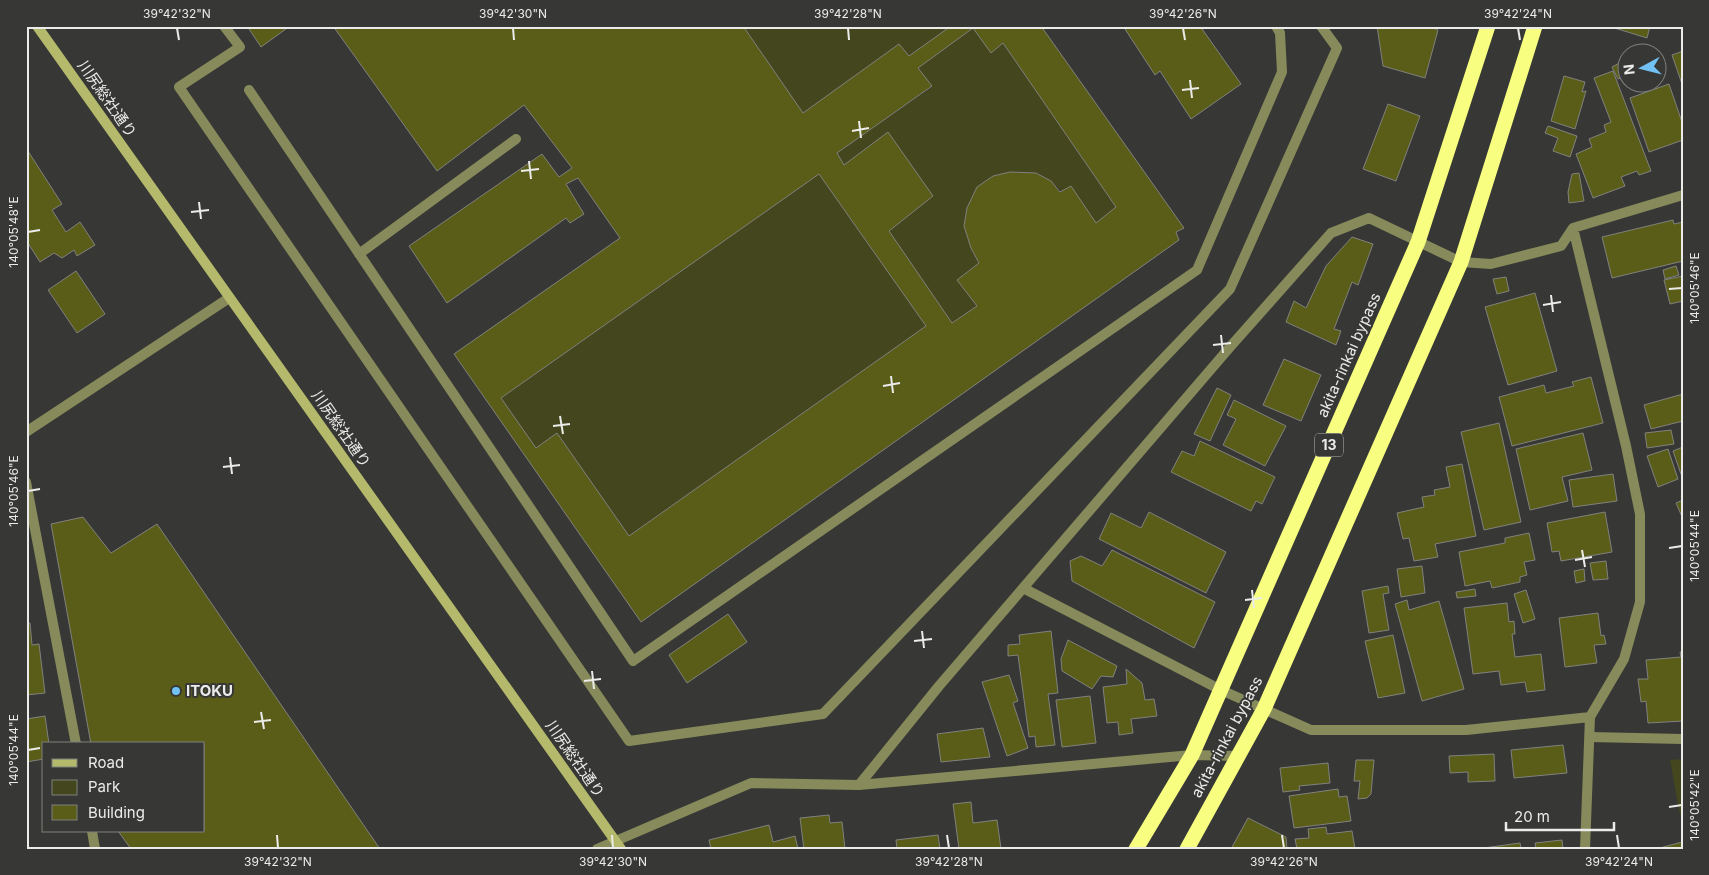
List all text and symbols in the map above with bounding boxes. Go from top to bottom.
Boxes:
text: 39°42'32"N [143,6,211,21]
text: 39°42'30"N [479,6,547,21]
text: 39°42'28"N [814,6,882,21]
text: 39°42'26"N [1149,6,1217,21]
text: 39°42'24"N [1484,6,1552,21]
north arrow [1616,42,1666,92]
street label: 川尻総社通り [74,56,141,141]
text: N [1620,63,1638,76]
text: 140°05'48"E [6,196,21,268]
text: 140°05'46"E [1687,252,1702,324]
street label: akita-rinkai bypass [1313,289,1385,420]
street label: 川尻総社通り [308,386,375,471]
road number: 13 [1315,434,1343,456]
text: 140°05'46"E [6,455,21,527]
text: 140°05'44"E [1687,510,1702,582]
street label: akita-rinkai bypass [1187,673,1267,801]
place label: ITOKU [186,681,233,700]
marker: ITOKU [170,685,182,697]
text: 140°05'44"E [6,714,21,786]
street label: 川尻総社通り [542,716,609,801]
legend [42,742,205,832]
text: Road [88,753,124,772]
text: 140°05'42"E [1687,769,1702,841]
text: Park [88,777,121,796]
scale bar [1506,800,1614,832]
text: Building [88,803,145,822]
text: 20 m [1514,807,1550,826]
text: 39°42'32"N [244,854,312,869]
text: 39°42'30"N [579,854,647,869]
text: 39°42'28"N [915,854,983,869]
text: 39°42'26"N [1250,854,1318,869]
text: 39°42'24"N [1585,854,1653,869]

